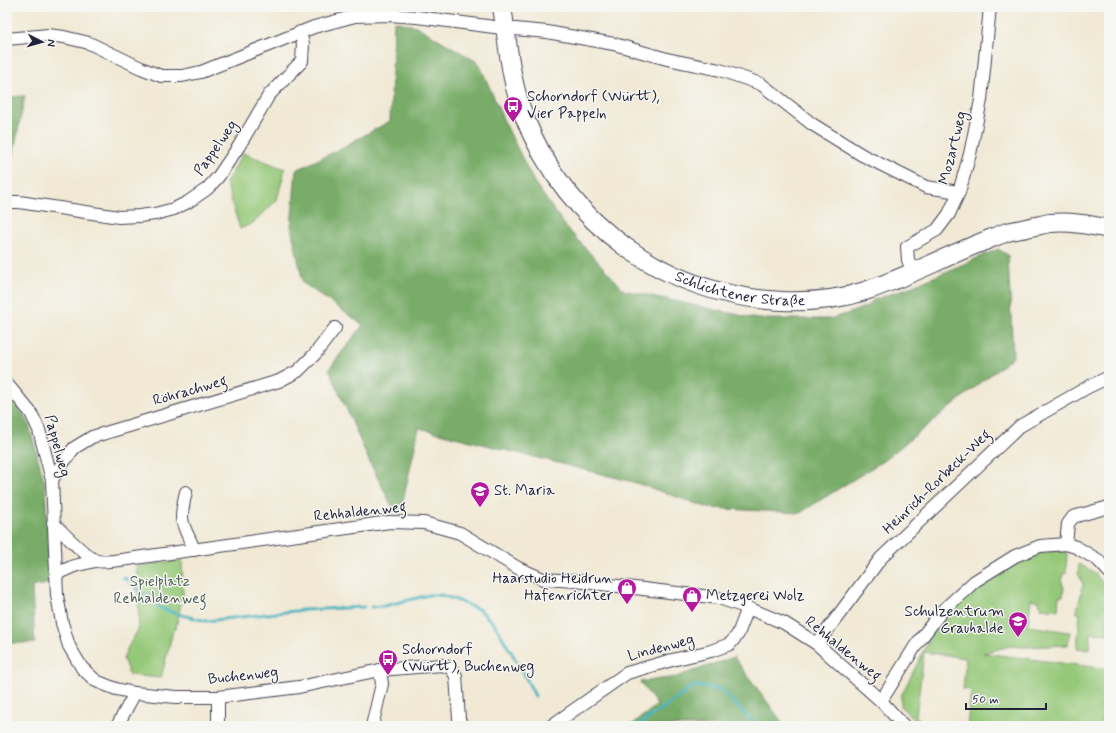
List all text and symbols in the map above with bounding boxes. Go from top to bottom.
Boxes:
north arrow [22,22,62,62]
text: N [44,39,58,47]
place label: Schorndorf (Württ), Vier Pappeln [527,87,660,124]
bus stop icon: Schorndorf (Württ), Vier Pappeln [502,95,524,123]
street label: Mozartweg [934,109,973,187]
street label: Pappelweg [190,116,243,180]
street label: Schlichtener Straße [672,267,805,311]
street label: Röhrachweg [151,371,230,412]
street label: Pappelweg [38,413,75,480]
street label: Heinrich-Rorbeck-Weg [879,425,996,540]
school or university icon: St. Maria [469,480,491,508]
place label: St. Maria [494,481,556,501]
street label: Rehhaldenweg [313,497,407,528]
place label: Haarstudio Heidrun Hafenrichter [493,569,614,606]
park label: Spielplatz Rehhaldenweg [114,572,206,610]
shop icon: Haarstudio Heidrun Hafenrichter [616,577,638,605]
shop icon: Metzgerei Wolz [681,585,703,613]
place label: Metzgerei Wolz [706,586,805,606]
place label: Schulzentrum Grauhalde [905,602,1004,639]
school or university icon: Schulzentrum Grauhalde [1007,610,1029,638]
street label: Rehhaldenweg [800,612,885,687]
street label: Lindenweg [626,630,697,667]
place label: Schorndorf (Württ), Buchenweg [402,640,534,678]
bus stop icon: Schorndorf (Württ), Buchenweg [377,648,399,676]
street label: Buchenweg [207,662,279,691]
scale bar [966,685,1046,711]
text: 50 m [972,692,999,708]

